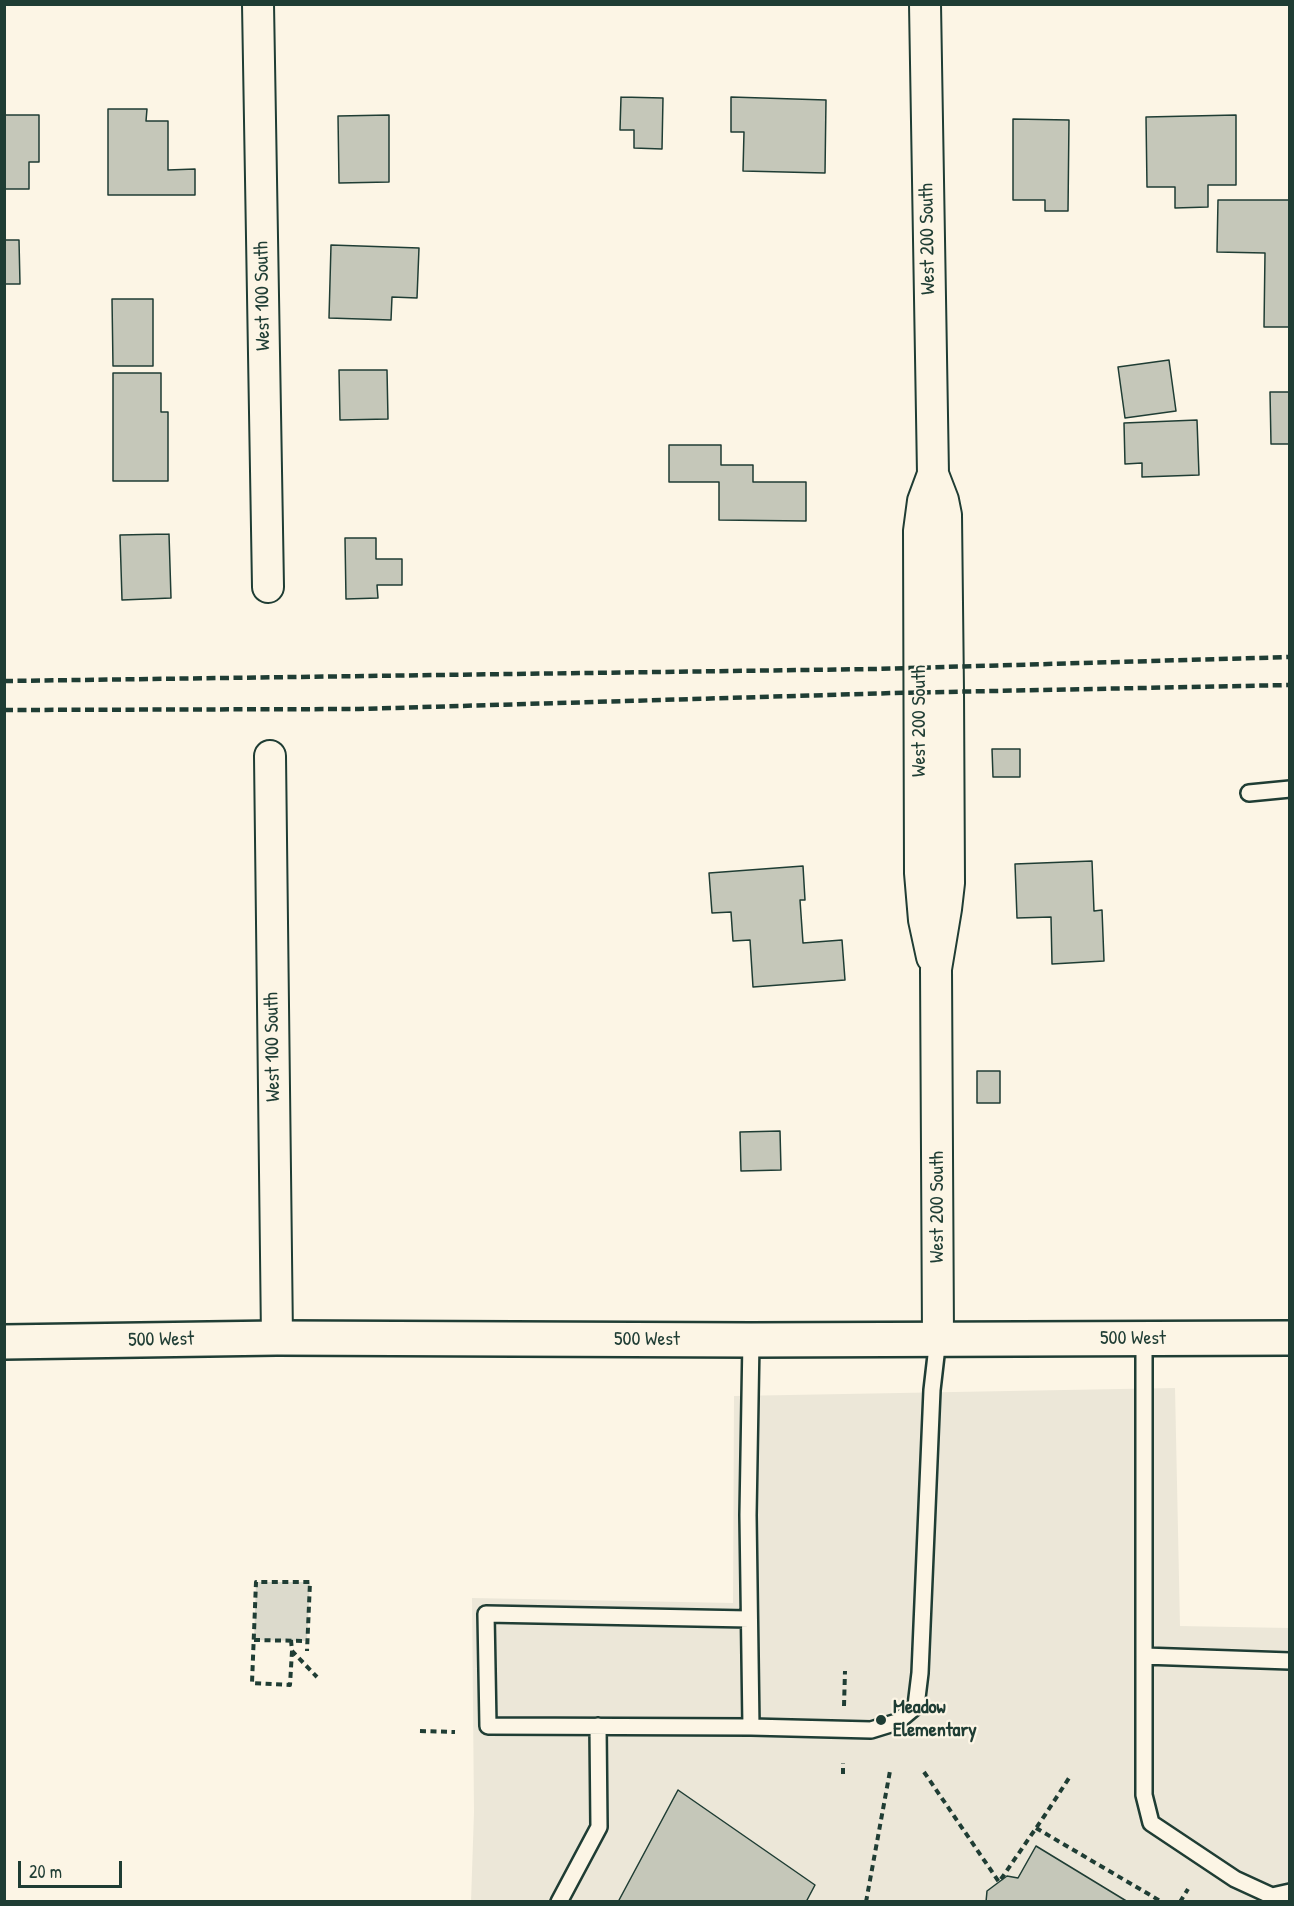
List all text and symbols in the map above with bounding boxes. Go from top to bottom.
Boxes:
street label: West 200 South [915,183,941,295]
street label: West 100 South [250,241,276,351]
street label: West 200 South [908,665,932,777]
street label: West 100 South [260,992,286,1102]
street label: West 200 South [926,1151,950,1263]
street label: 500 West [128,1327,194,1353]
street label: 500 West [1100,1327,1166,1351]
street label: 500 West [614,1328,680,1352]
place label: Meadow Elementary [893,1696,977,1743]
marker: Meadow Elementary [874,1713,888,1727]
scale bar [21,1849,124,1887]
text: 20 m [29,1859,62,1884]

